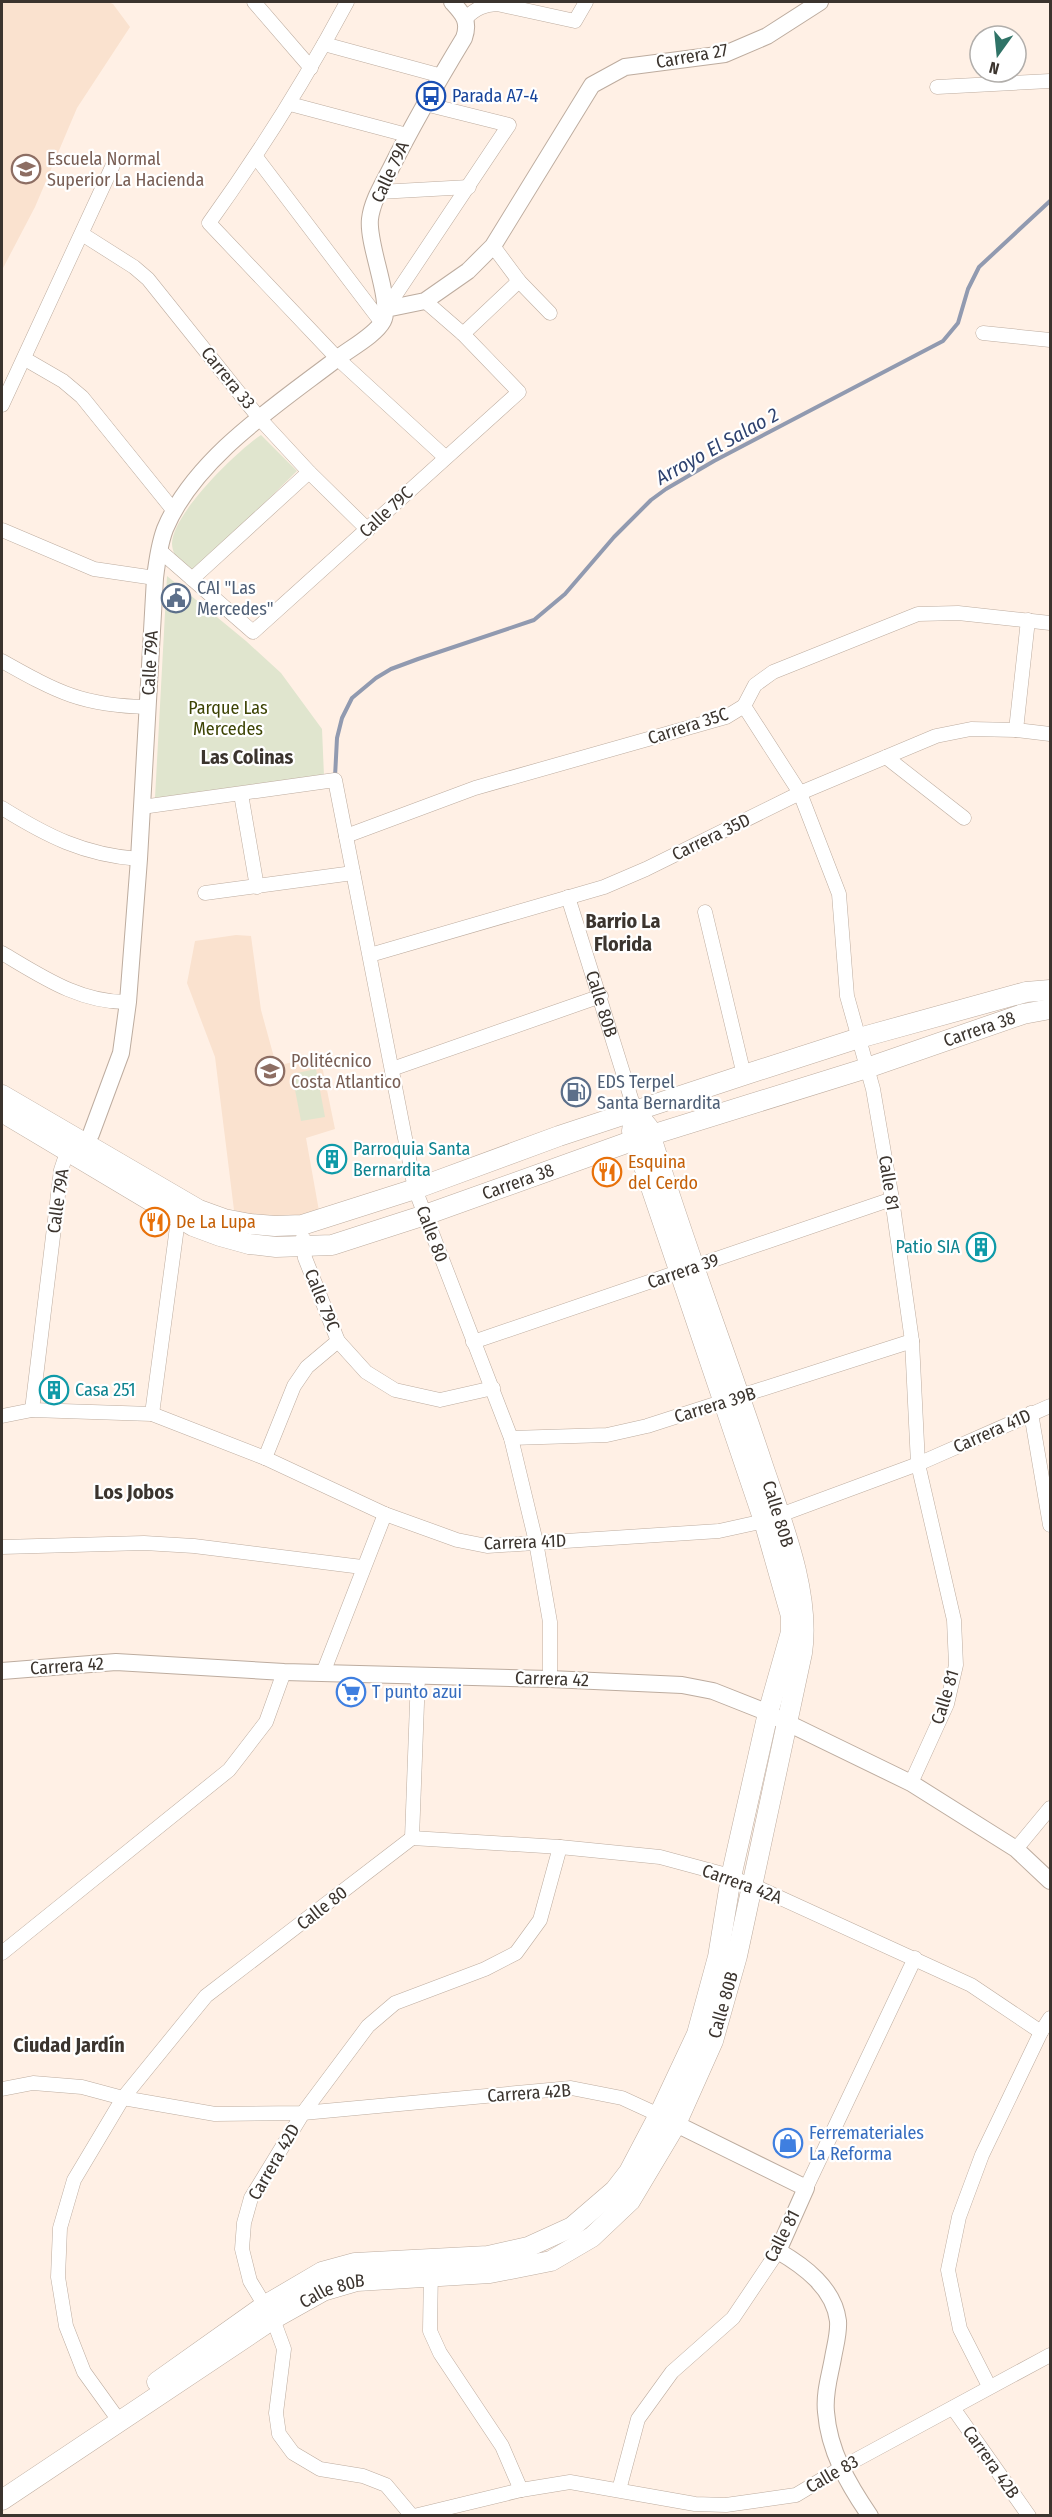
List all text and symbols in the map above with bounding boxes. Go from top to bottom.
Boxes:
north arrow [968,24,1028,84]
street label: Carrera 27 [654,39,730,73]
text: N [987,58,1001,78]
bus stop icon: Parada A7-4 [415,80,447,112]
place label: Parada A7-4 [452,85,538,107]
street label: Calle 79A [366,137,414,206]
place label: Escuela Normal Superior La Hacienda [47,148,204,191]
school or university icon: Escuela Normal Superior La Hacienda [10,153,42,185]
street label: Carrera 33 [196,342,260,414]
water label: Arroyo El Salao 2 [650,402,783,490]
street label: Calle 79C [355,482,417,542]
place label: CAI "Las Mercedes" [197,577,273,620]
public building icon: CAI "Las Mercedes" [160,582,192,614]
street label: Calle 79A [137,629,163,696]
park label: Parque Las Mercedes [188,697,268,740]
street label: Carrera 35C [645,703,731,749]
district label: Las Colinas [201,745,293,769]
street label: Carrera 35D [668,809,754,865]
district label: Barrio La Florida [586,909,661,956]
street label: Calle 80B [581,968,622,1040]
street label: Carrera 38 [940,1007,1018,1052]
place label: Politécnico Costa Atlantico [291,1050,401,1093]
school or university icon: Politécnico Costa Atlantico [254,1055,286,1087]
place label: EDS Terpel Santa Bernardita [597,1071,721,1114]
fuel station icon: EDS Terpel Santa Bernardita [560,1076,592,1108]
place label: Parroquia Santa Bernardita [353,1138,470,1181]
building icon: Parroquia Santa Bernardita [316,1143,348,1175]
place label: Esquina del Cerdo [628,1151,698,1194]
street label: Calle 81 [874,1154,904,1212]
restaurant icon: Esquina del Cerdo [591,1156,623,1188]
street label: Carrera 38 [479,1159,557,1205]
street label: Calle 79A [43,1167,74,1235]
street label: Calle 80 [411,1203,453,1265]
restaurant icon: De La Lupa [139,1206,171,1238]
place label: De La Lupa [176,1211,256,1233]
building icon: Patio SIA [965,1231,997,1263]
place label: Patio SIA [895,1236,961,1258]
street label: Carrera 39 [644,1249,722,1293]
street label: Calle 79C [300,1266,344,1334]
building icon: Casa 251 [38,1374,70,1406]
place label: Casa 251 [75,1379,136,1401]
street label: Carrera 39B [672,1382,759,1428]
street label: Carrera 41D [950,1404,1034,1458]
street label: Calle 80B [757,1478,799,1550]
district label: Los Jobos [94,1480,174,1504]
street label: Carrera 41D [483,1530,567,1554]
street label: Carrera 42 [29,1652,105,1680]
street label: Carrera 42 [515,1667,589,1691]
street label: Calle 81 [926,1667,964,1727]
supermarket icon: T punto azui [335,1676,367,1708]
place label: T punto azui [372,1681,462,1703]
street label: Carrera 42A [699,1859,785,1909]
street label: Calle 80 [292,1881,352,1935]
street label: Calle 80B [703,1969,743,2041]
district label: Ciudad Jardín [13,2033,125,2057]
street label: Carrera 42B [486,2079,572,2107]
street label: Carrera 42D [243,2120,305,2204]
place label: Ferremateriales La Reforma [809,2122,924,2165]
shop icon: Ferremateriales La Reforma [772,2127,804,2159]
street label: Calle 81 [760,2206,804,2266]
street label: Calle 80B [295,2270,365,2313]
street label: Carrera 42B [958,2421,1024,2503]
street label: Calle 83 [802,2450,862,2498]

